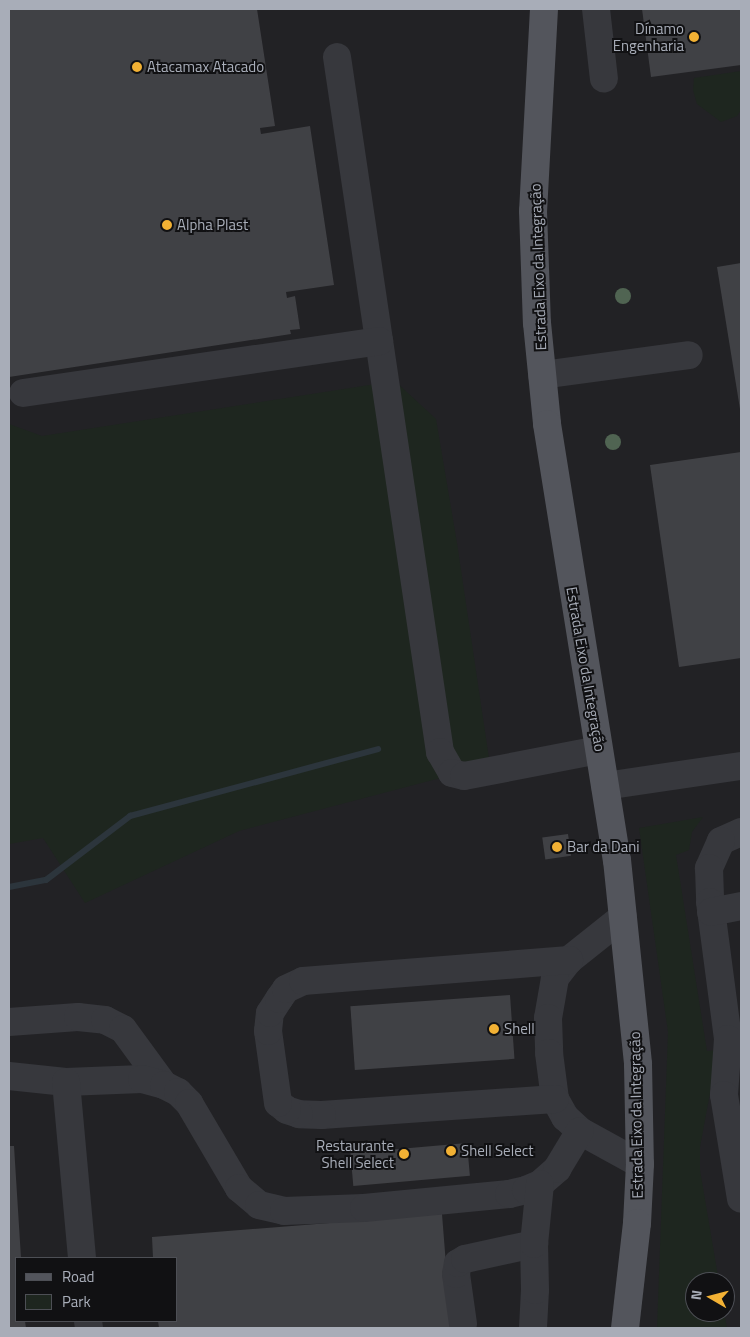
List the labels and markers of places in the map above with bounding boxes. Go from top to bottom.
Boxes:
place label: Dínamo Engenharia [613,19,684,54]
marker: Dínamo Engenharia [688,31,700,43]
place label: Atacamax Atacado [147,58,264,76]
marker: Atacamax Atacado [131,61,143,73]
place label: Alpha Plast [177,216,248,234]
marker: Alpha Plast [161,219,173,231]
place label: Bar da Dani [567,838,640,856]
marker: Bar da Dani [551,841,563,853]
place label: Shell [504,1020,535,1038]
marker: Shell [488,1023,500,1035]
place label: Restaurante Shell Select [316,1136,394,1171]
place label: Shell Select [461,1142,534,1160]
marker: Shell Select [445,1145,457,1157]
marker: Restaurante Shell Select [398,1148,410,1160]

